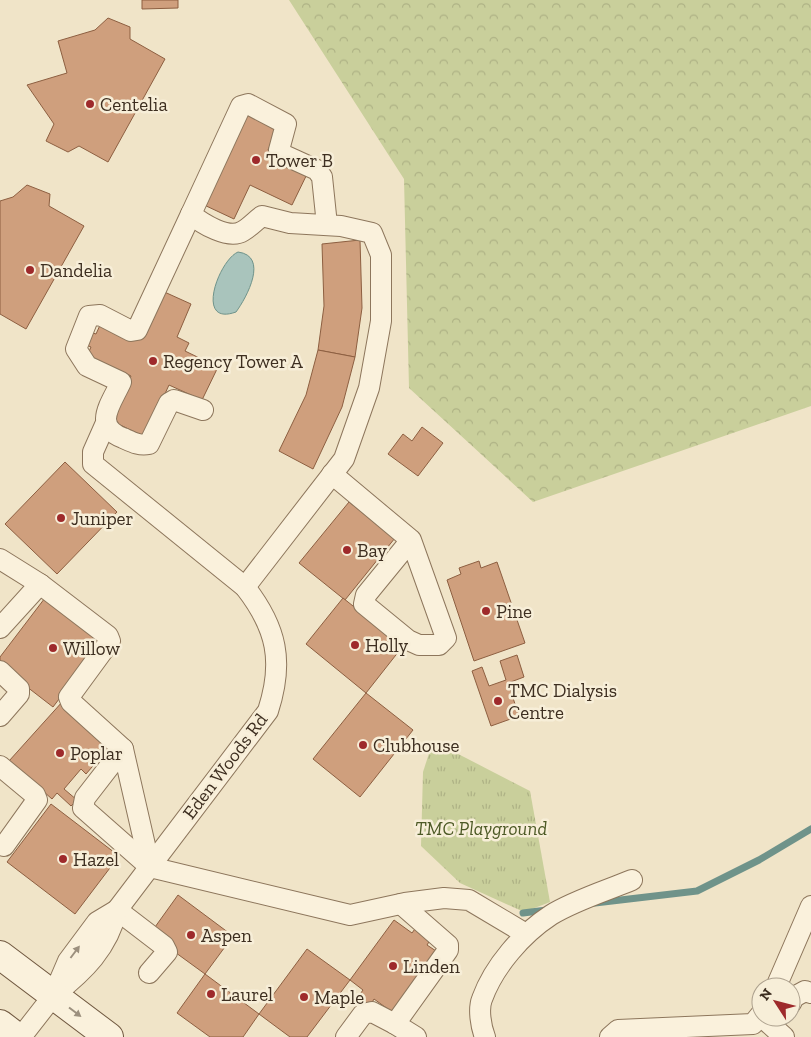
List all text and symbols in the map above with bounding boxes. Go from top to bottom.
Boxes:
place label: Centelia [100,93,168,116]
marker: Centelia [84,98,96,110]
place label: Tower B [266,149,333,172]
marker: Tower B [250,154,262,166]
place label: Dandelia [40,259,112,282]
marker: Dandelia [24,264,36,276]
place label: Regency Tower A [163,350,303,373]
marker: Regency Tower A [147,355,159,367]
place label: Juniper [71,507,134,530]
marker: Juniper [55,512,67,524]
place label: Bay [357,539,387,562]
marker: Bay [341,544,353,556]
place label: Pine [496,600,532,623]
marker: Pine [480,605,492,617]
place label: Holly [365,634,409,657]
place label: Willow [63,637,120,660]
marker: Holly [349,639,361,651]
marker: Willow [47,642,59,654]
place label: TMC Dialysis Centre [508,679,617,724]
marker: TMC Dialysis Centre [492,695,504,707]
street label: Eden Woods Rd [178,708,273,823]
place label: Clubhouse [373,734,460,757]
marker: Clubhouse [357,739,369,751]
place label: Poplar [70,742,123,765]
marker: Poplar [54,747,66,759]
park label: TMC Playground [415,817,547,840]
place label: Hazel [73,848,119,871]
marker: Hazel [57,853,69,865]
place label: Aspen [201,924,252,947]
marker: Aspen [185,929,197,941]
one-way arrow [69,946,80,959]
place label: Linden [403,955,460,978]
marker: Linden [387,960,399,972]
north arrow [751,977,801,1027]
place label: Laurel [221,983,273,1006]
text: N [756,985,776,1004]
place label: Maple [314,986,364,1009]
marker: Laurel [205,988,217,1000]
marker: Maple [298,991,310,1003]
one-way arrow [68,1007,82,1017]

